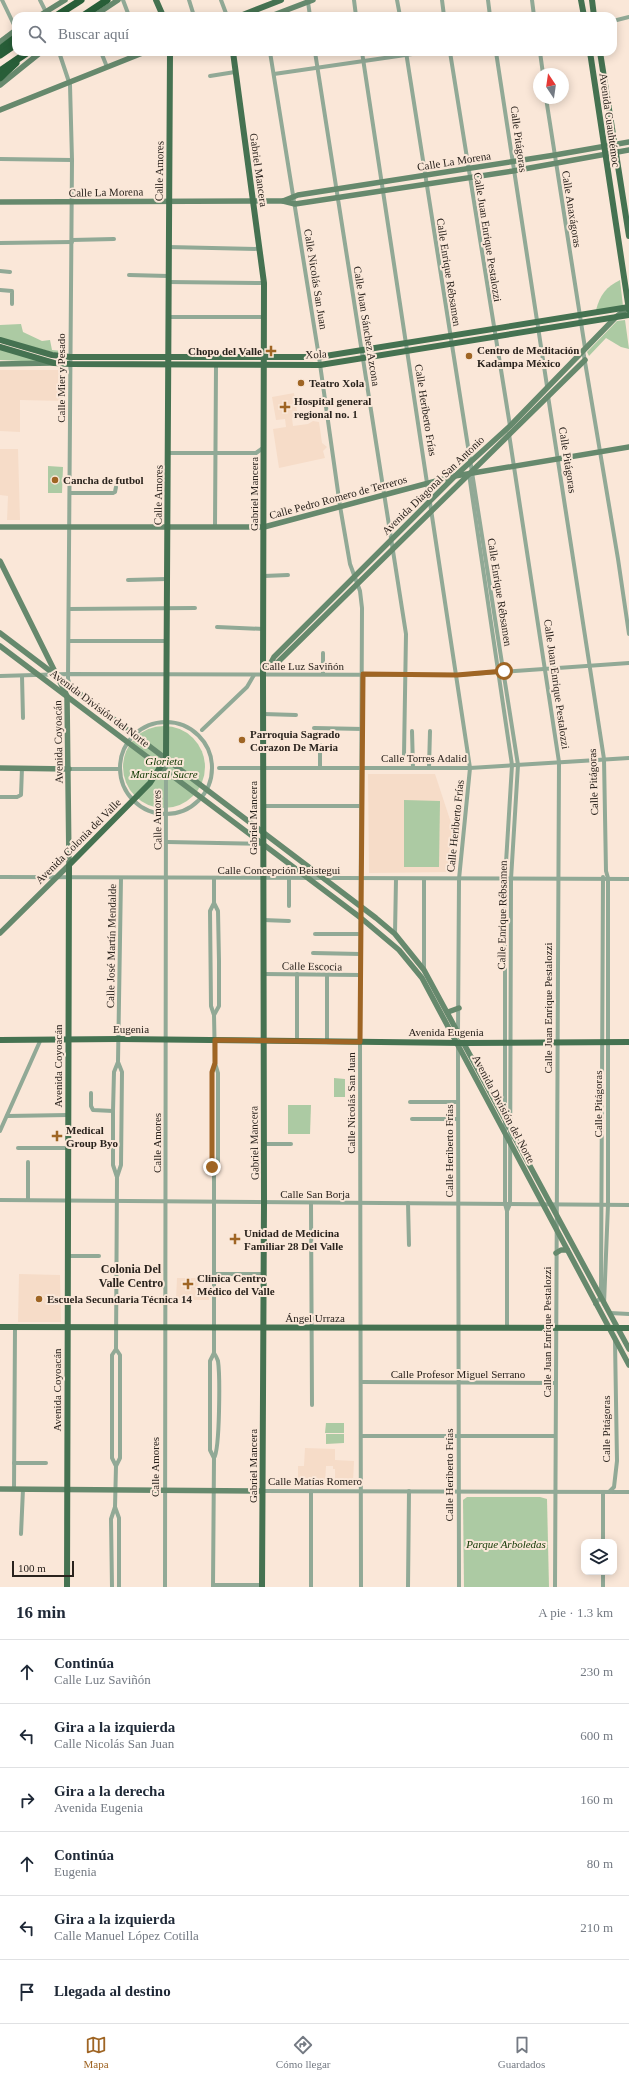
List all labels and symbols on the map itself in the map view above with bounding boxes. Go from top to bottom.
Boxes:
north arrow [533,68,569,104]
street label: Avenida Cuauhtémoc [597,72,623,168]
street label: Calle Pitágoras [508,105,530,173]
street label: Gabriel Mancera [248,132,270,208]
street label: Calle Amores [152,141,166,201]
street label: Calle La Morena [416,149,492,173]
street label: Calle Anaxágoras [560,170,584,248]
street label: Calle Juan Enrique Pestalozzi [472,171,504,303]
street label: Calle La Morena [69,185,143,199]
street label: Calle Enrique Rébsamen [435,217,464,327]
street label: Calle Nicolás San Juan [302,228,330,331]
street label: Calle Juan Sánchez Azcona [352,265,382,387]
street label: Calle Mier y Pesado [55,333,67,423]
place label: Centro de Meditación Kadampa México [477,344,579,369]
place label: Chopo del Valle [188,345,262,357]
marker: Chopo del Valle [265,345,277,357]
street label: Xola [305,347,327,361]
marker: Centro de Meditación Kadampa México [464,351,474,361]
street label: Calle Heriberto Frías [413,363,439,457]
place label: Teatro Xola [309,377,365,389]
marker: Teatro Xola [296,378,306,388]
place label: Hospital general regional no. 1 [294,395,371,420]
marker: Hospital general regional no. 1 [279,401,291,413]
street label: Calle Pitágoras [557,426,579,494]
street label: Avenida Diagonal San Antonio [380,433,487,537]
street label: Gabriel Mancera [248,457,260,531]
street label: Calle Amores [151,465,165,525]
street label: Calle Pedro Romero de Terreros [268,473,408,521]
place label: Cancha de futbol [63,474,144,486]
marker: Cancha de futbol [50,475,60,485]
street label: Calle Enrique Rébsamen [486,537,515,647]
street label: Calle Juan Enrique Pestalozzi [542,618,572,750]
street label: Calle Luz Saviñón [262,660,344,672]
route start [495,662,513,680]
street label: Avenida División del Norte [48,667,152,749]
street label: Avenida Coyoacán [51,700,65,784]
place label: Parroquia Sagrado Corazon De Maria [250,728,340,753]
marker: Parroquia Sagrado Corazon De Maria [237,735,247,745]
street label: Calle Pitágoras [586,748,600,816]
street label: Calle Torres Adalid [381,752,467,764]
park label: Glorieta Mariscal Sucre [129,755,198,780]
street label: Calle Heriberto Frías [444,779,466,873]
street label: Gabriel Mancera [247,781,259,855]
street label: Calle Amores [150,790,164,850]
street label: Avenida Colonia del Valle [33,796,123,886]
street label: Calle Enrique Rébsamen [495,860,509,970]
street label: Calle Concepción Beistegui [218,864,340,876]
street label: Calle José Martín Mendalde [104,884,118,1008]
street label: Calle Juan Enrique Pestalozzi [542,942,554,1074]
street label: Calle Escocia [282,959,342,973]
street label: Eugenia [113,1023,149,1035]
street label: Avenida Coyoacán [52,1024,64,1108]
street label: Avenida Eugenia [408,1026,484,1038]
street label: Calle Nicolás San Juan [345,1052,357,1154]
street label: Avenida División del Norte [470,1053,538,1165]
street label: Calle Pitágoras [592,1071,604,1137]
street label: Calle Heriberto Frías [443,1105,455,1197]
street label: Gabriel Mancera [247,1106,261,1180]
street label: Calle Amores [151,1113,163,1173]
place label: Medical Group Byo [66,1124,119,1149]
marker: Medical Group Byo [51,1130,63,1142]
route end [203,1158,221,1176]
street label: Calle San Borja [280,1188,350,1200]
place label: Unidad de Medicina Familiar 28 Del Valle [244,1227,343,1252]
marker: Unidad de Medicina Familiar 28 Del Valle [229,1233,241,1245]
district label: Colonia Del Valle Centro [99,1262,163,1290]
street label: Calle Juan Enrique Pestalozzi [541,1266,553,1398]
place label: Clinica Centro Médico del Valle [197,1272,275,1297]
marker: Clinica Centro Médico del Valle [182,1278,194,1290]
place label: Escuela Secundaria Técnica 14 [47,1293,192,1305]
marker: Escuela Secundaria Técnica 14 [34,1294,44,1304]
street label: Ángel Urraza [285,1312,345,1324]
street label: Avenida Coyoacán [51,1348,63,1432]
street label: Calle Profesor Miguel Serrano [391,1368,526,1380]
street label: Calle Pitágoras [600,1396,612,1462]
street label: Gabriel Mancera [247,1429,259,1503]
street label: Calle Heriberto Frías [443,1429,455,1521]
street label: Calle Amores [149,1437,161,1497]
street label: Calle Matías Romero [268,1475,363,1487]
park label: Parque Arboledas [465,1538,546,1550]
scale bar [12,1559,74,1578]

